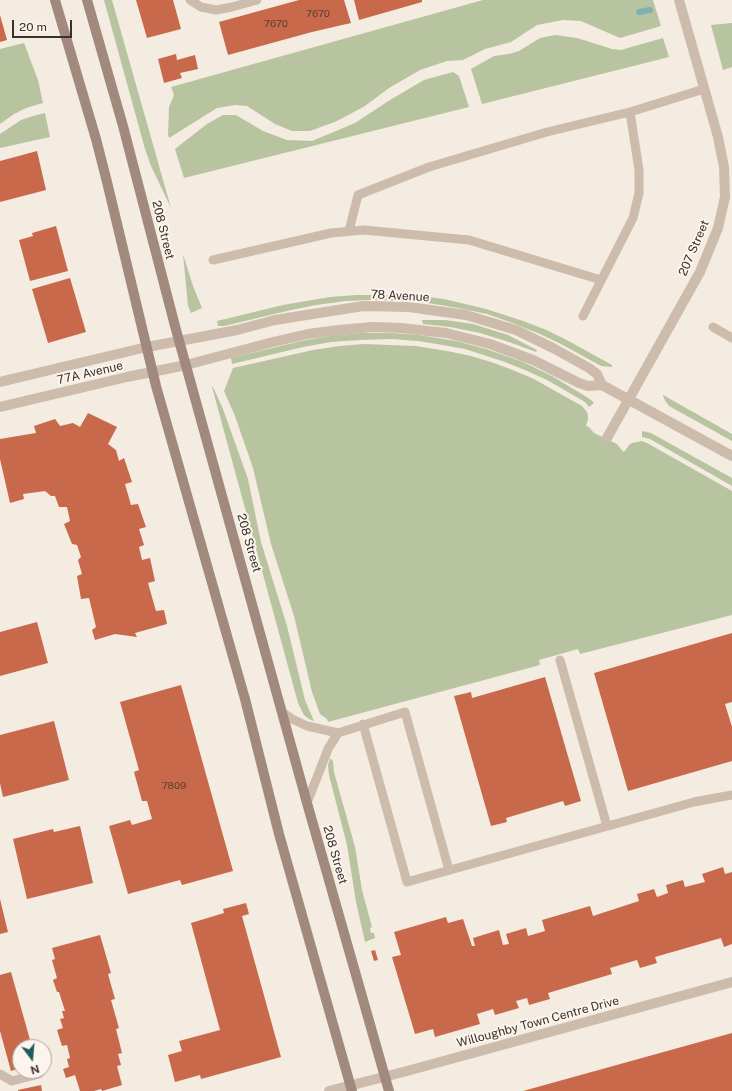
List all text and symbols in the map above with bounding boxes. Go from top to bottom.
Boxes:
house number: 7670 [306,8,330,20]
scale bar [14,12,74,38]
house number: 7670 [264,18,288,30]
text: 20 m [19,20,47,34]
street label: 208 Street [149,199,177,261]
street label: 207 Street [676,218,712,278]
street label: 78 Avenue [370,287,430,305]
street label: 77A Avenue [56,358,124,388]
street label: 208 Street [234,512,264,574]
house number: 7809 [162,780,186,792]
street label: 208 Street [320,824,350,886]
street label: Willoughby Town Centre Drive [455,993,621,1051]
north arrow [12,1039,52,1079]
text: N [29,1063,41,1077]

